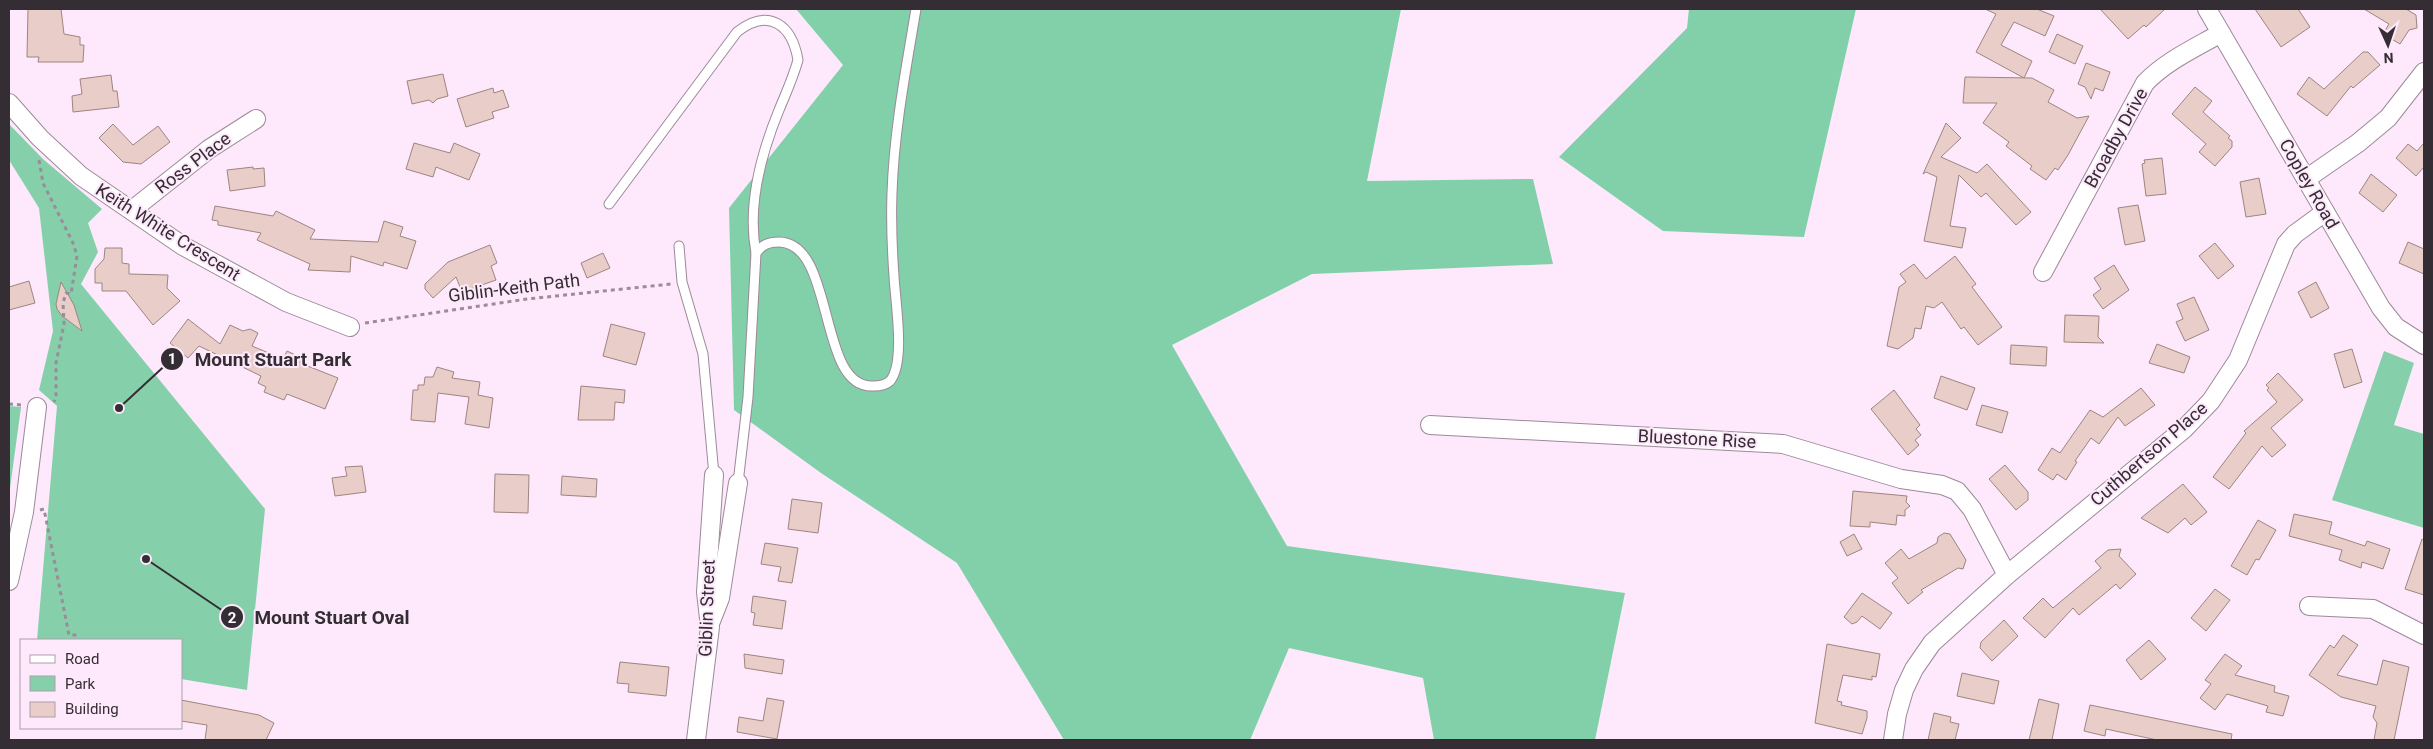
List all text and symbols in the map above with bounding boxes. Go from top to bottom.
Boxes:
north arrow [2363,20,2413,70]
text: N [2383,50,2394,66]
street label: Broadby Drive [2080,84,2152,191]
street label: Ross Place [151,127,235,198]
street label: Copley Road [2275,135,2344,232]
street label: Keith White Crescent [92,179,245,285]
street label: Giblin-Keith Path [447,269,581,306]
callout: Mount Stuart Park [160,342,362,376]
text: Mount Stuart Park [195,348,352,371]
text: 1 [168,350,176,368]
street label: Cuthbertson Place [2086,397,2211,510]
street label: Bluestone Rise [1637,425,1757,452]
street label: Giblin Street [694,559,719,657]
callout: Mount Stuart Oval [220,600,420,634]
text: Mount Stuart Oval [254,606,410,629]
text: 2 [228,609,237,627]
legend [20,639,182,729]
text: Road [65,650,99,668]
text: Park [65,675,96,693]
text: Building [65,700,119,718]

